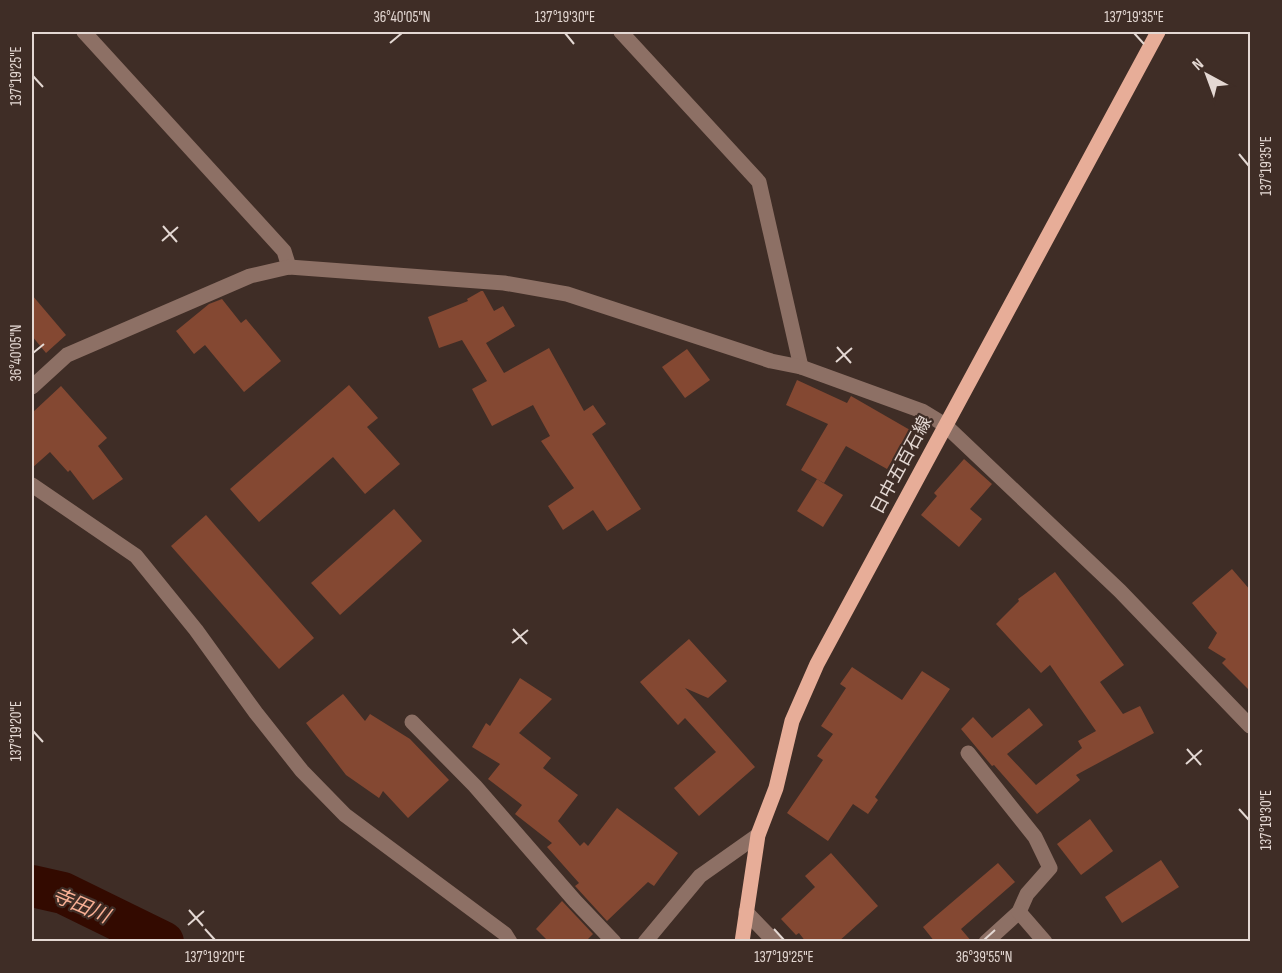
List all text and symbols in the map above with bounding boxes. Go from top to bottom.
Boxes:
text: 36°40'05"N [373,8,431,27]
text: 137°19'30"E [535,8,595,27]
text: 137°19'35"E [1104,8,1164,27]
north arrow [1177,45,1237,105]
text: 137°19'25"E [7,46,26,106]
text: N [1189,55,1208,75]
text: 137°19'35"E [1257,136,1276,196]
text: 36°40'05"N [7,324,26,382]
street label: 日中五百石線 [867,413,936,518]
text: 137°19'20"E [7,701,26,761]
text: 137°19'30"E [1257,790,1276,850]
water label: 寺田川 [48,883,115,929]
text: 137°19'20"E [185,948,245,967]
text: 137°19'25"E [754,948,814,967]
text: 36°39'55"N [956,948,1012,967]

